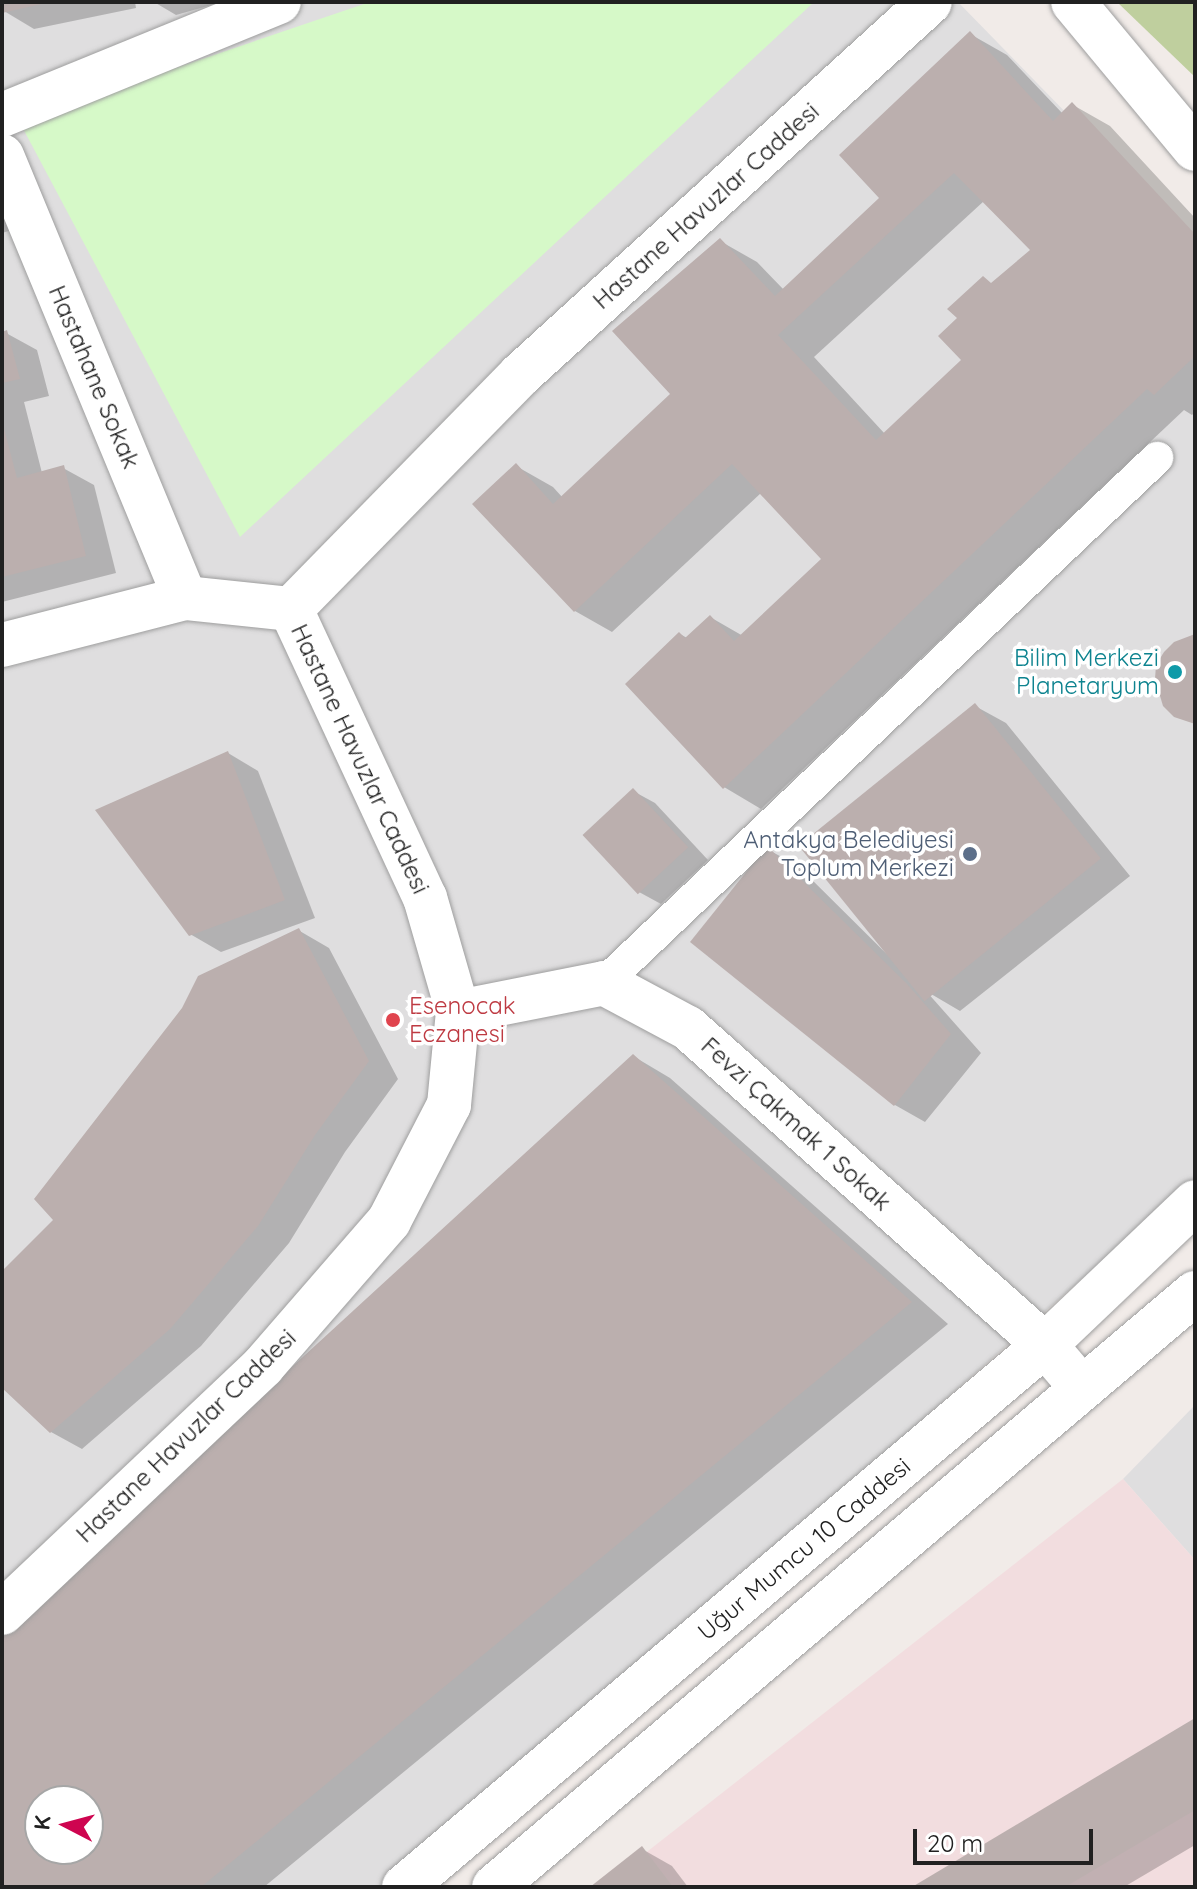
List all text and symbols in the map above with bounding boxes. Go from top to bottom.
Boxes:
street label: Hastane Havuzlar Caddesi [587,97,825,315]
street label: Hastahane Sokak [42,281,146,473]
street label: Hastane Havuzlar Caddesi [285,620,435,898]
place label: Bilim Merkezi Planetaryum [1014,644,1159,700]
marker: Bilim Merkezi Planetaryum [1166,663,1184,681]
place label: Antakya Belediyesi Toplum Merkezi [743,826,954,882]
marker: Antakya Belediyesi Toplum Merkezi [961,845,979,863]
place label: Esenocak Eczanesi [409,992,516,1048]
marker: Esenocak Eczanesi [384,1011,402,1029]
street label: Fevzi Çakmak 1 Sokak [695,1031,897,1217]
street label: Hastane Havuzlar Caddesi [70,1323,302,1549]
street label: Uğur Mumcu 10 Caddesi [692,1452,916,1646]
north arrow [24,1785,104,1865]
scale bar [917,1813,1097,1863]
text: K [27,1814,57,1831]
text: 20 m [927,1828,983,1858]

